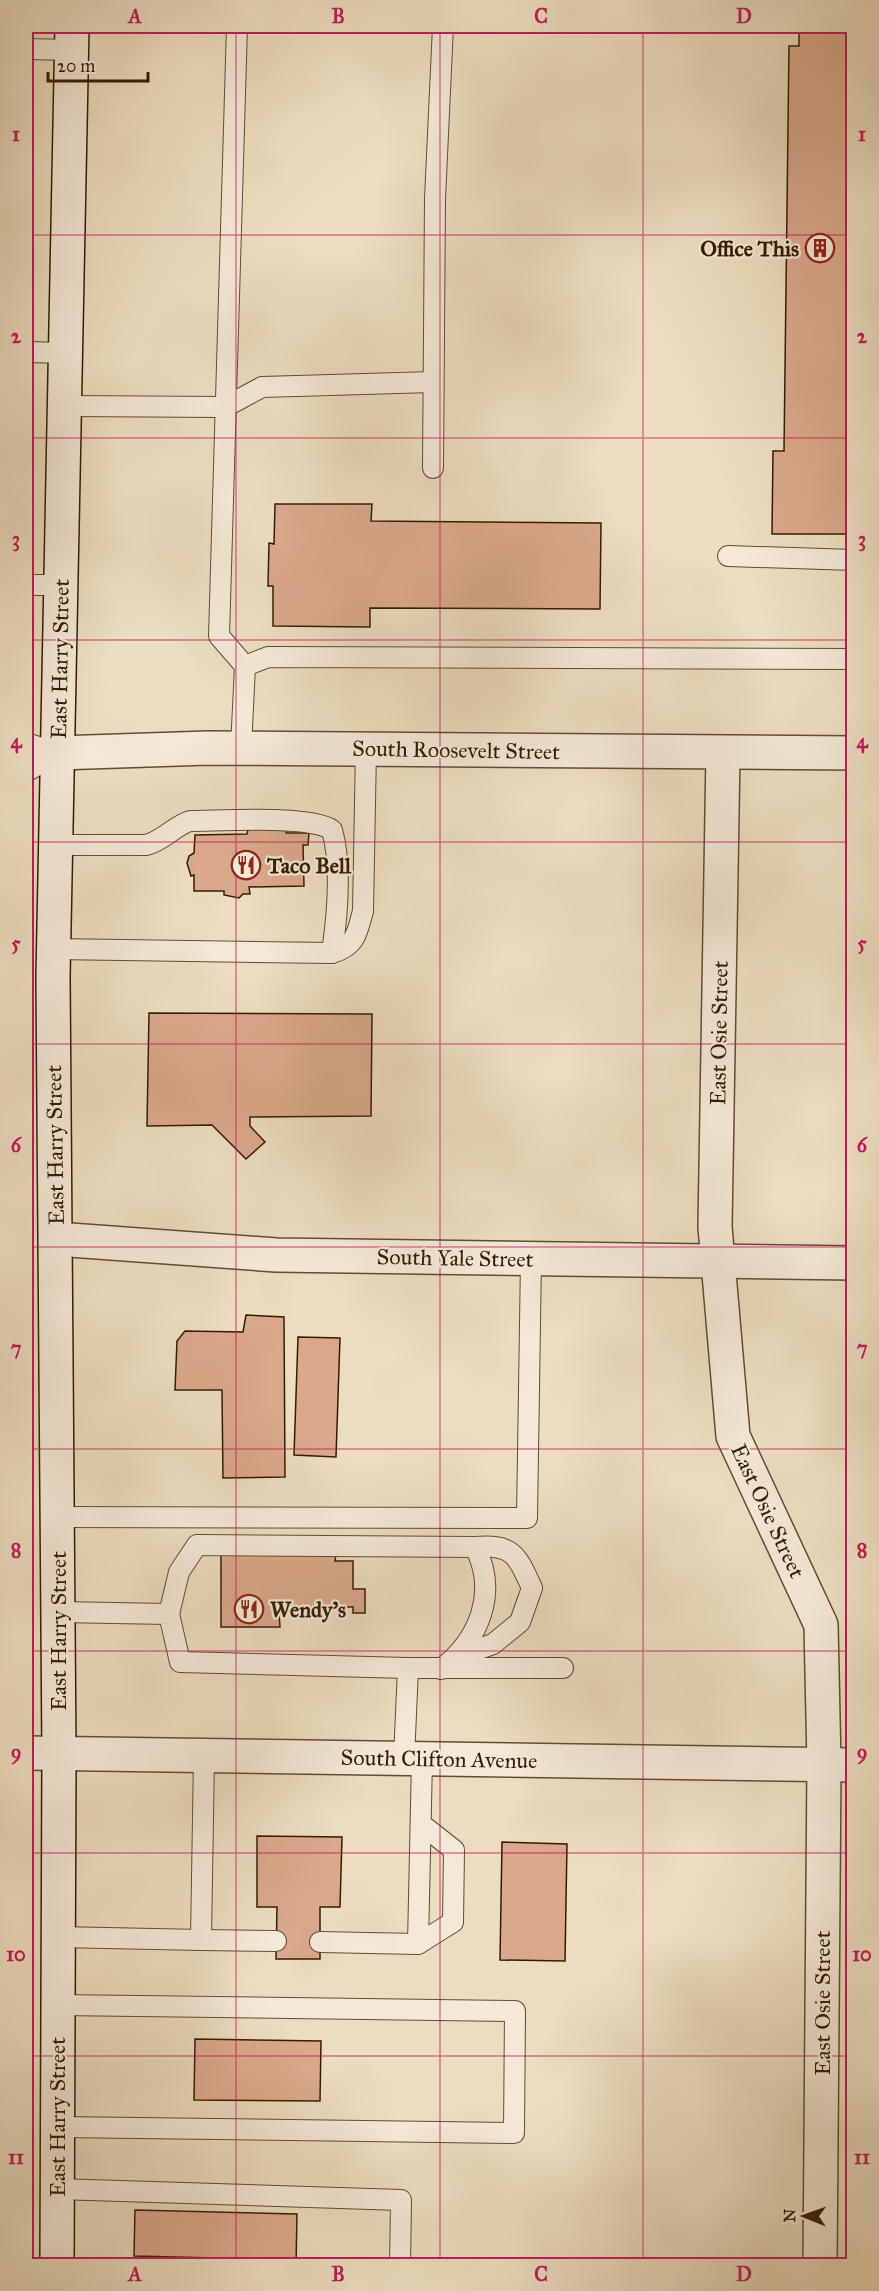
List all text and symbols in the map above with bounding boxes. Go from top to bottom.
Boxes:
text: A [126,4,142,28]
text: B [331,4,345,28]
text: C [534,4,548,28]
text: D [736,4,752,28]
scale bar [48,45,148,83]
text: 20 m [57,55,95,77]
text: 1 [12,122,20,146]
text: 1 [858,122,866,146]
building icon: Office This [804,232,836,264]
place label: Office This [700,235,799,262]
text: 2 [11,324,22,348]
text: 2 [857,324,868,348]
text: 3 [12,527,20,552]
text: 3 [858,527,866,552]
street label: East Harry Street [45,579,75,739]
text: 4 [10,729,22,754]
text: 4 [856,729,868,754]
street label: South Roosevelt Street [352,735,560,765]
restaurant icon: Taco Bell [230,849,262,881]
place label: Taco Bell [266,852,352,879]
text: 5 [11,931,21,955]
text: 5 [857,931,867,955]
street label: East Osie Street [704,960,734,1106]
street label: East Harry Street [40,1065,70,1225]
text: 6 [11,1133,23,1157]
text: 6 [857,1133,869,1157]
street label: South Yale Street [376,1243,534,1273]
text: 7 [11,1336,22,1360]
text: 7 [857,1336,868,1360]
street label: East Osie Street [725,1440,811,1583]
text: 8 [11,1538,21,1562]
text: 8 [857,1538,867,1562]
street label: East Harry Street [45,1551,72,1711]
restaurant icon: Wendy's [233,1593,265,1625]
place label: Wendy's [270,1596,346,1623]
text: 9 [11,1740,21,1765]
text: 9 [857,1740,867,1765]
street label: South Clifton Avenue [341,1744,537,1774]
street label: East Osie Street [809,1930,836,2075]
text: 10 [6,1942,26,1966]
text: 10 [852,1942,872,1966]
street label: East Harry Street [44,2037,71,2197]
text: 11 [8,2145,24,2169]
text: 11 [854,2145,870,2169]
north arrow [774,2186,834,2246]
text: N [780,2208,799,2223]
text: A [126,2262,142,2286]
text: B [331,2262,345,2286]
text: C [534,2262,548,2286]
text: D [736,2262,752,2286]

